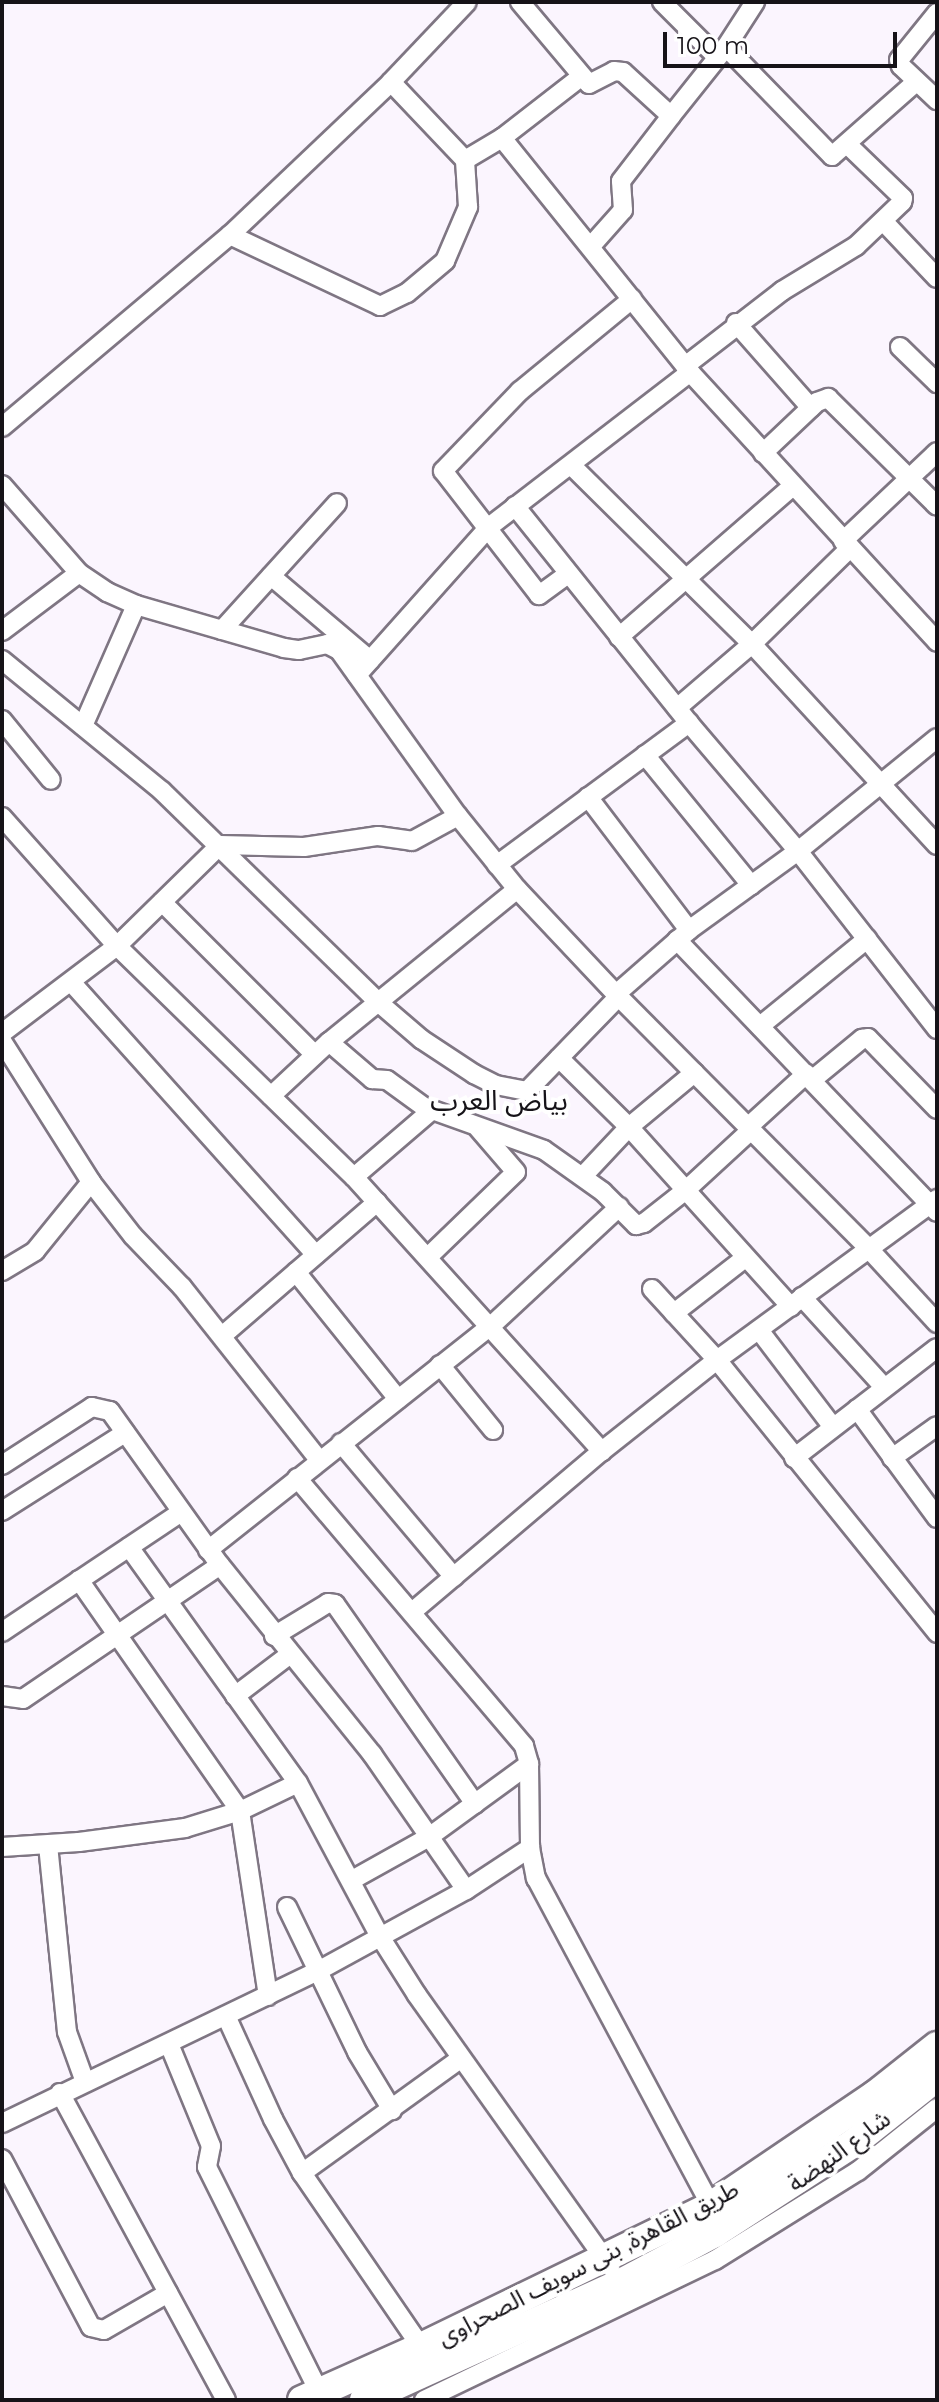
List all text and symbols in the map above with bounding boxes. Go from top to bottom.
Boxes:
scale bar [667,16,901,66]
text: 100 m [677,31,749,60]
district label: بياض العرب [430,1083,568,1117]
street label: شارع النهضة [782,2104,896,2198]
street label: طريق القاهرة, بنى سويف الصحراوى [433,2174,743,2352]

